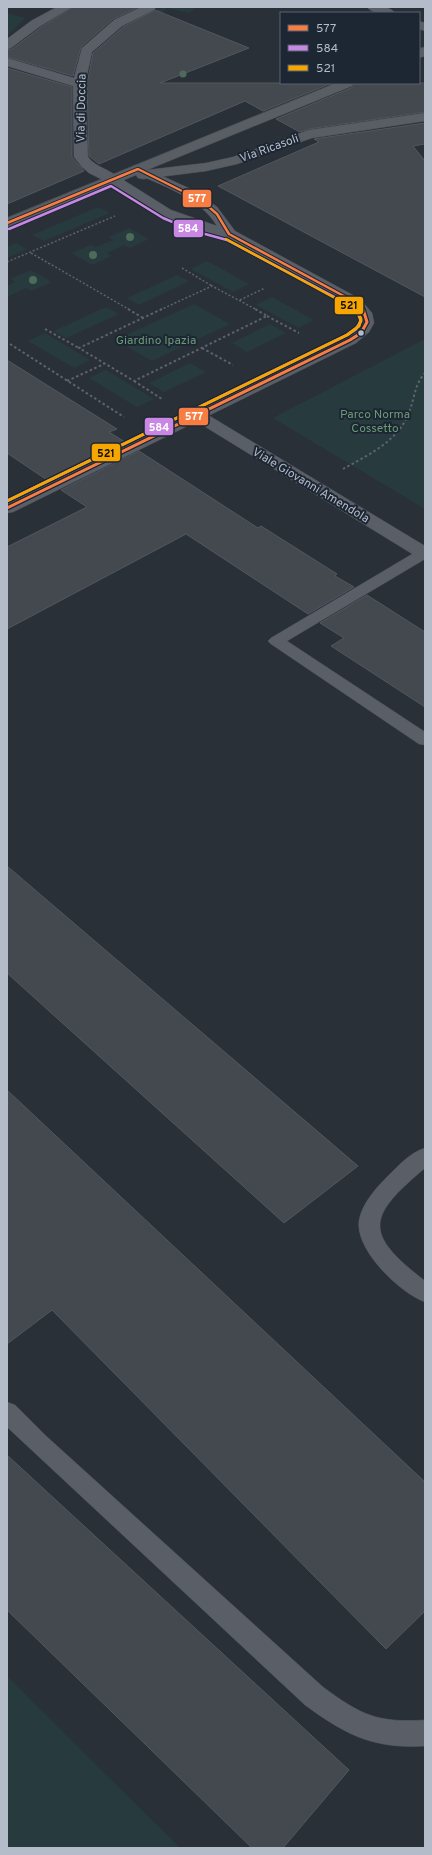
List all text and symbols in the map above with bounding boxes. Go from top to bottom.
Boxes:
legend [280,12,420,84]
text: 577 [316,21,336,37]
text: 584 [316,41,338,57]
text: 521 [316,61,335,77]
street label: Via di Doccia [73,73,91,143]
street label: Via Ricasoli [238,131,301,167]
line badge: 577 [182,189,212,208]
text: 577 [188,192,206,206]
line badge: 584 [173,219,204,238]
text: 584 [178,222,198,236]
line badge: 521 [334,296,364,315]
text: 521 [340,299,358,313]
unlabelled marker [356,328,366,338]
park label: Giardino Ipazia [116,333,196,349]
line badge: 577 [178,407,209,426]
park label: Parco Norma Cossetto [340,407,410,437]
text: 577 [185,410,203,424]
line badge: 584 [144,417,174,436]
text: 584 [149,421,169,435]
line badge: 521 [91,443,121,462]
street label: Viale Giovanni Amendola [249,445,372,527]
text: 521 [97,447,115,461]

